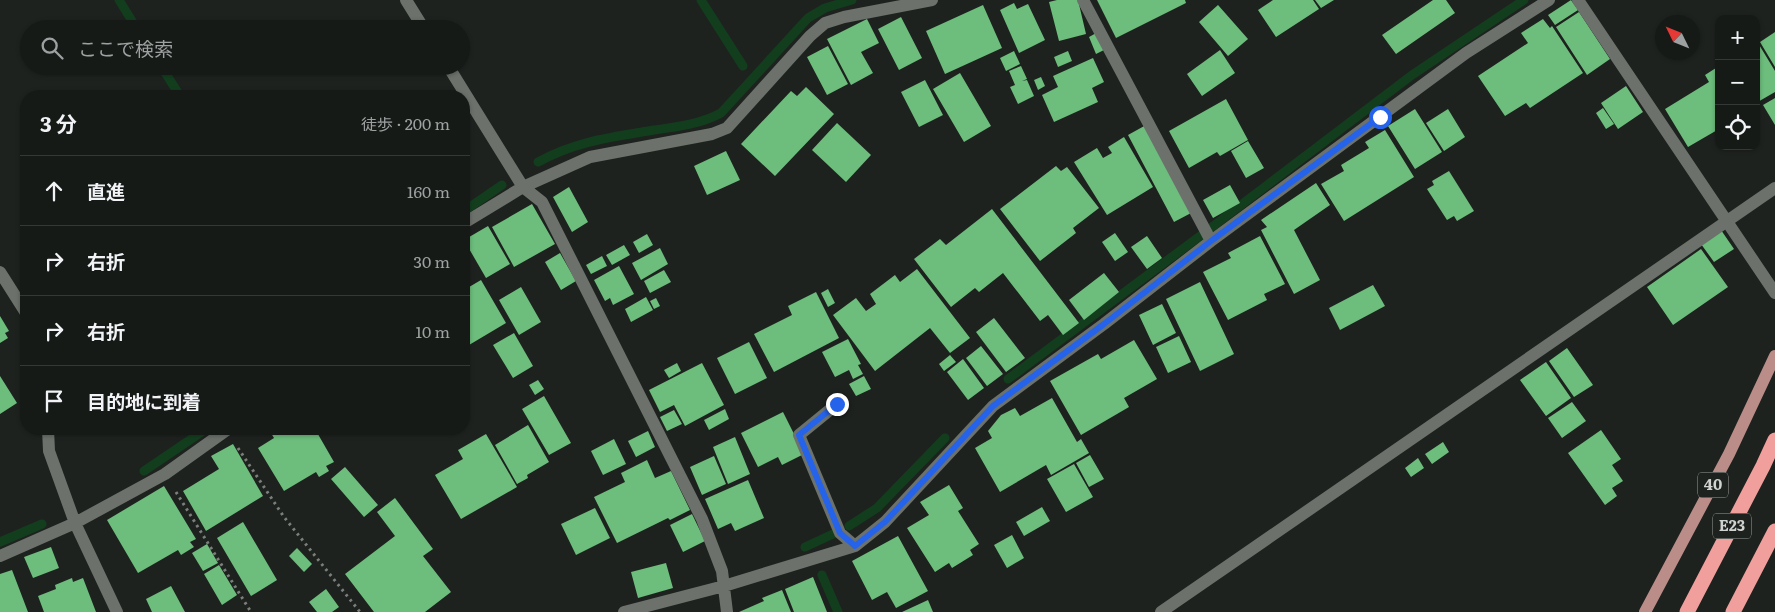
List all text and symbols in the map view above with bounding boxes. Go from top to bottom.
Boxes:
north arrow [1655,15,1700,60]
map controls [1715,15,1760,150]
button: + [1715,15,1760,60]
search box [20,20,470,75]
icon: search [38,34,66,62]
text: ここで検索 [78,34,173,62]
button: − [1715,60,1760,105]
button: locate [1715,105,1760,150]
route start [1369,106,1392,129]
text: 3 分 [40,107,77,138]
text: 徒歩 · 200 m [361,111,450,135]
icon: ahead [40,177,68,205]
text: 直進 [87,177,125,205]
text: 160 m [407,179,450,203]
icon: right [40,247,68,275]
text: 右折 [87,247,125,275]
text: 30 m [413,249,450,273]
icon: right [40,317,68,345]
text: 右折 [87,317,125,345]
text: 10 m [416,319,450,343]
icon: arrive [40,387,68,415]
text: 目的地に到着 [87,387,201,415]
route end [826,393,849,416]
road number: 40 [1698,472,1728,498]
road number: E23 [1713,514,1751,538]

